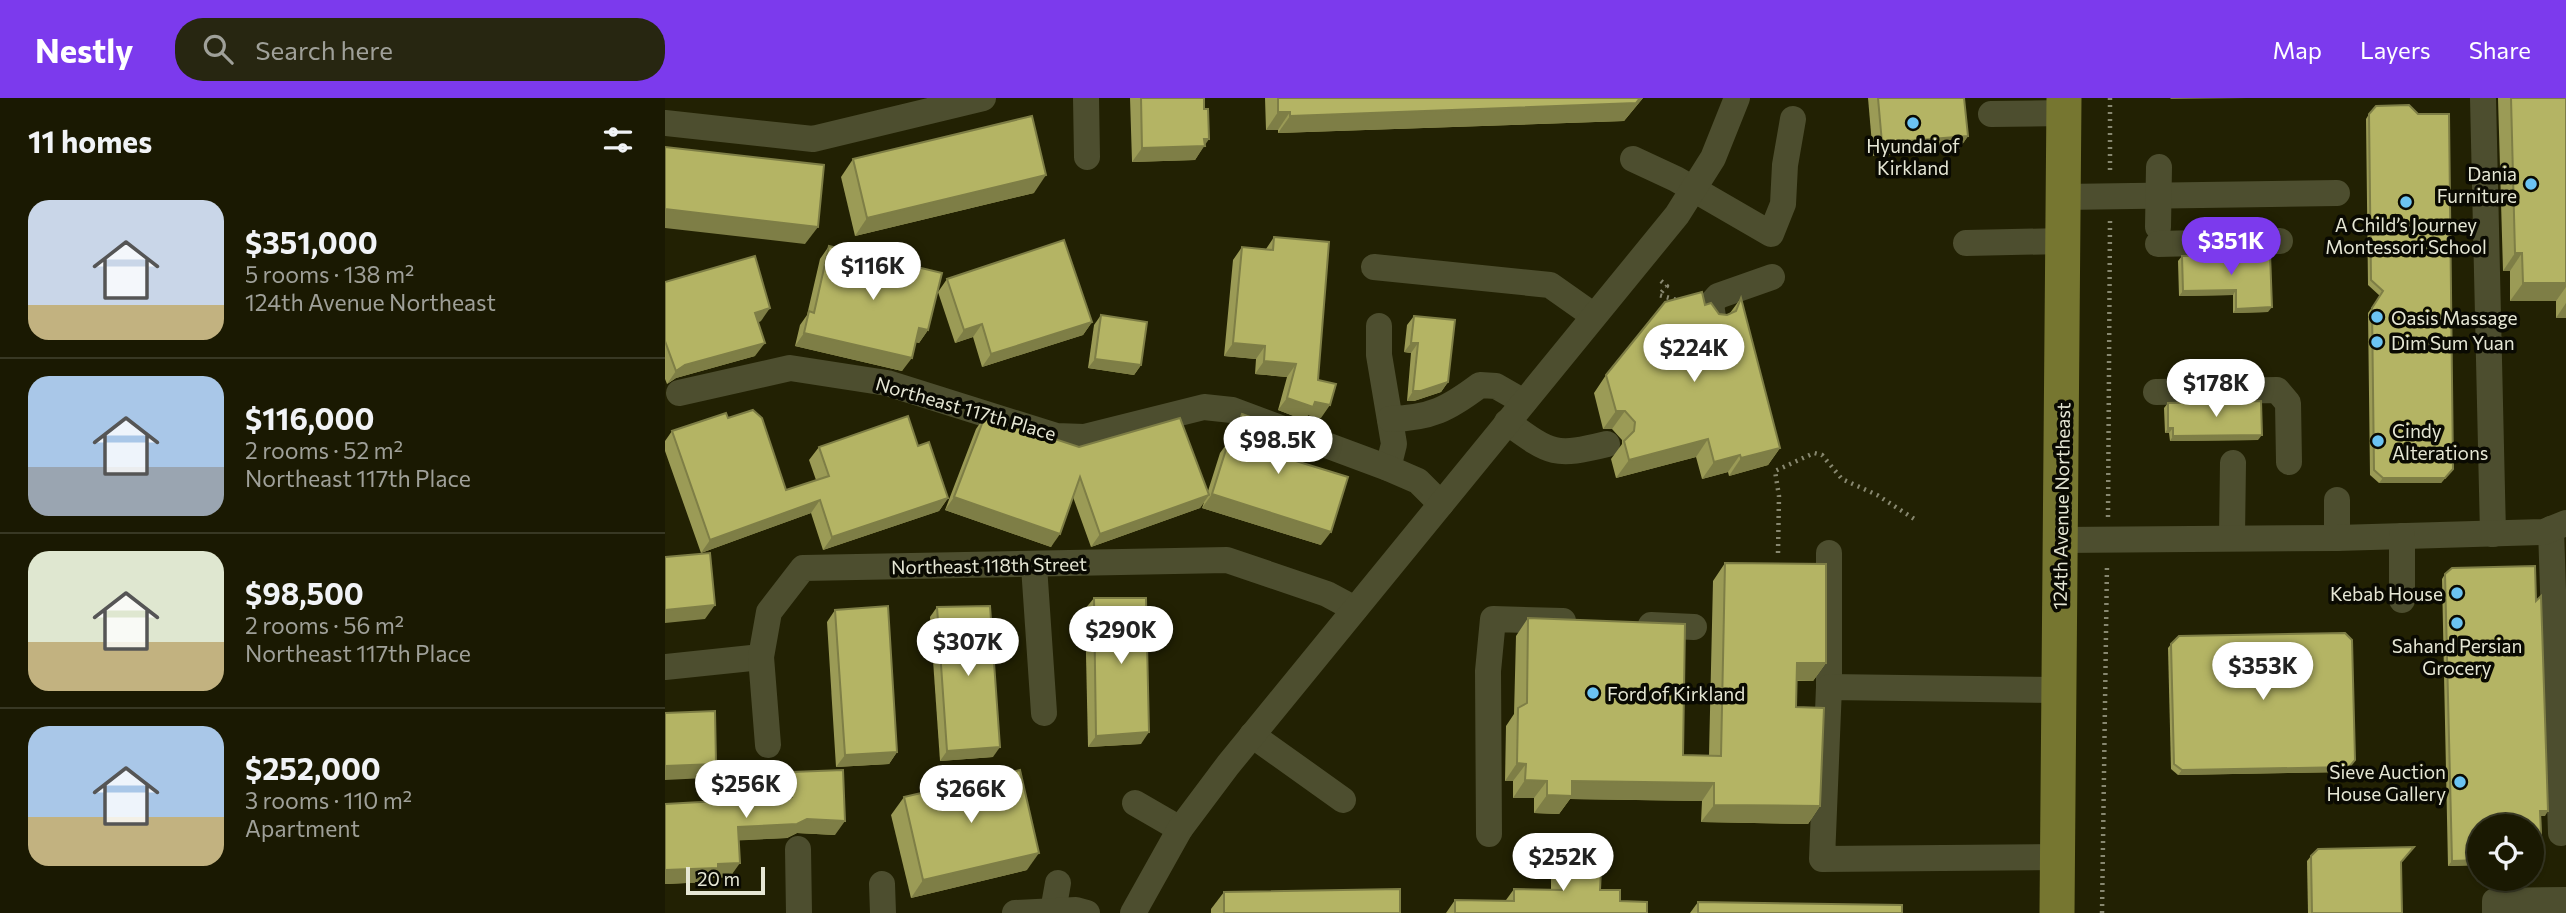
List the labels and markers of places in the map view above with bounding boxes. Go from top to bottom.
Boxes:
marker: Hyundai of Kirkland [1905,115,1921,131]
place label: Hyundai of Kirkland [1866,134,1960,179]
place label: Dania Furniture [2437,162,2517,207]
marker: Dania Furniture [2523,176,2539,192]
marker: A Child’s Journey Montessori School [2398,194,2414,210]
place label: A Child’s Journey Montessori School [2325,213,2487,258]
pin: $351K [2182,218,2280,277]
pin: $116K [824,242,922,302]
place label: Oasis Massage [2391,306,2518,329]
marker: Oasis Massage [2369,309,2385,325]
pin: $224K [1645,324,1743,384]
place label: Dim Sum Yuan [2391,331,2515,354]
marker: Dim Sum Yuan [2369,334,2385,350]
pin: $178K [2167,360,2265,419]
pin: $98.5K [1221,416,1335,476]
place label: Cindy Alterations [2392,419,2489,464]
marker: Cindy Alterations [2370,433,2386,449]
place label: Kebab House [2330,582,2443,605]
marker: Kebab House [2449,585,2465,601]
pin: $290K [1072,606,1170,666]
marker: Sahand Persian Grocery [2449,615,2465,631]
pin: $307K [919,618,1017,678]
place label: Sahand Persian Grocery [2392,634,2522,679]
pin: $353K [2214,642,2312,702]
place label: Ford of Kirkland [1607,682,1745,705]
marker: Ford of Kirkland [1585,685,1601,701]
pin: $256K [697,760,795,820]
place label: Sieve Auction House Gallery [2327,760,2446,805]
pin: $266K [922,766,1020,825]
marker: Sieve Auction House Gallery [2452,774,2468,790]
pin: $252K [1514,834,1612,893]

